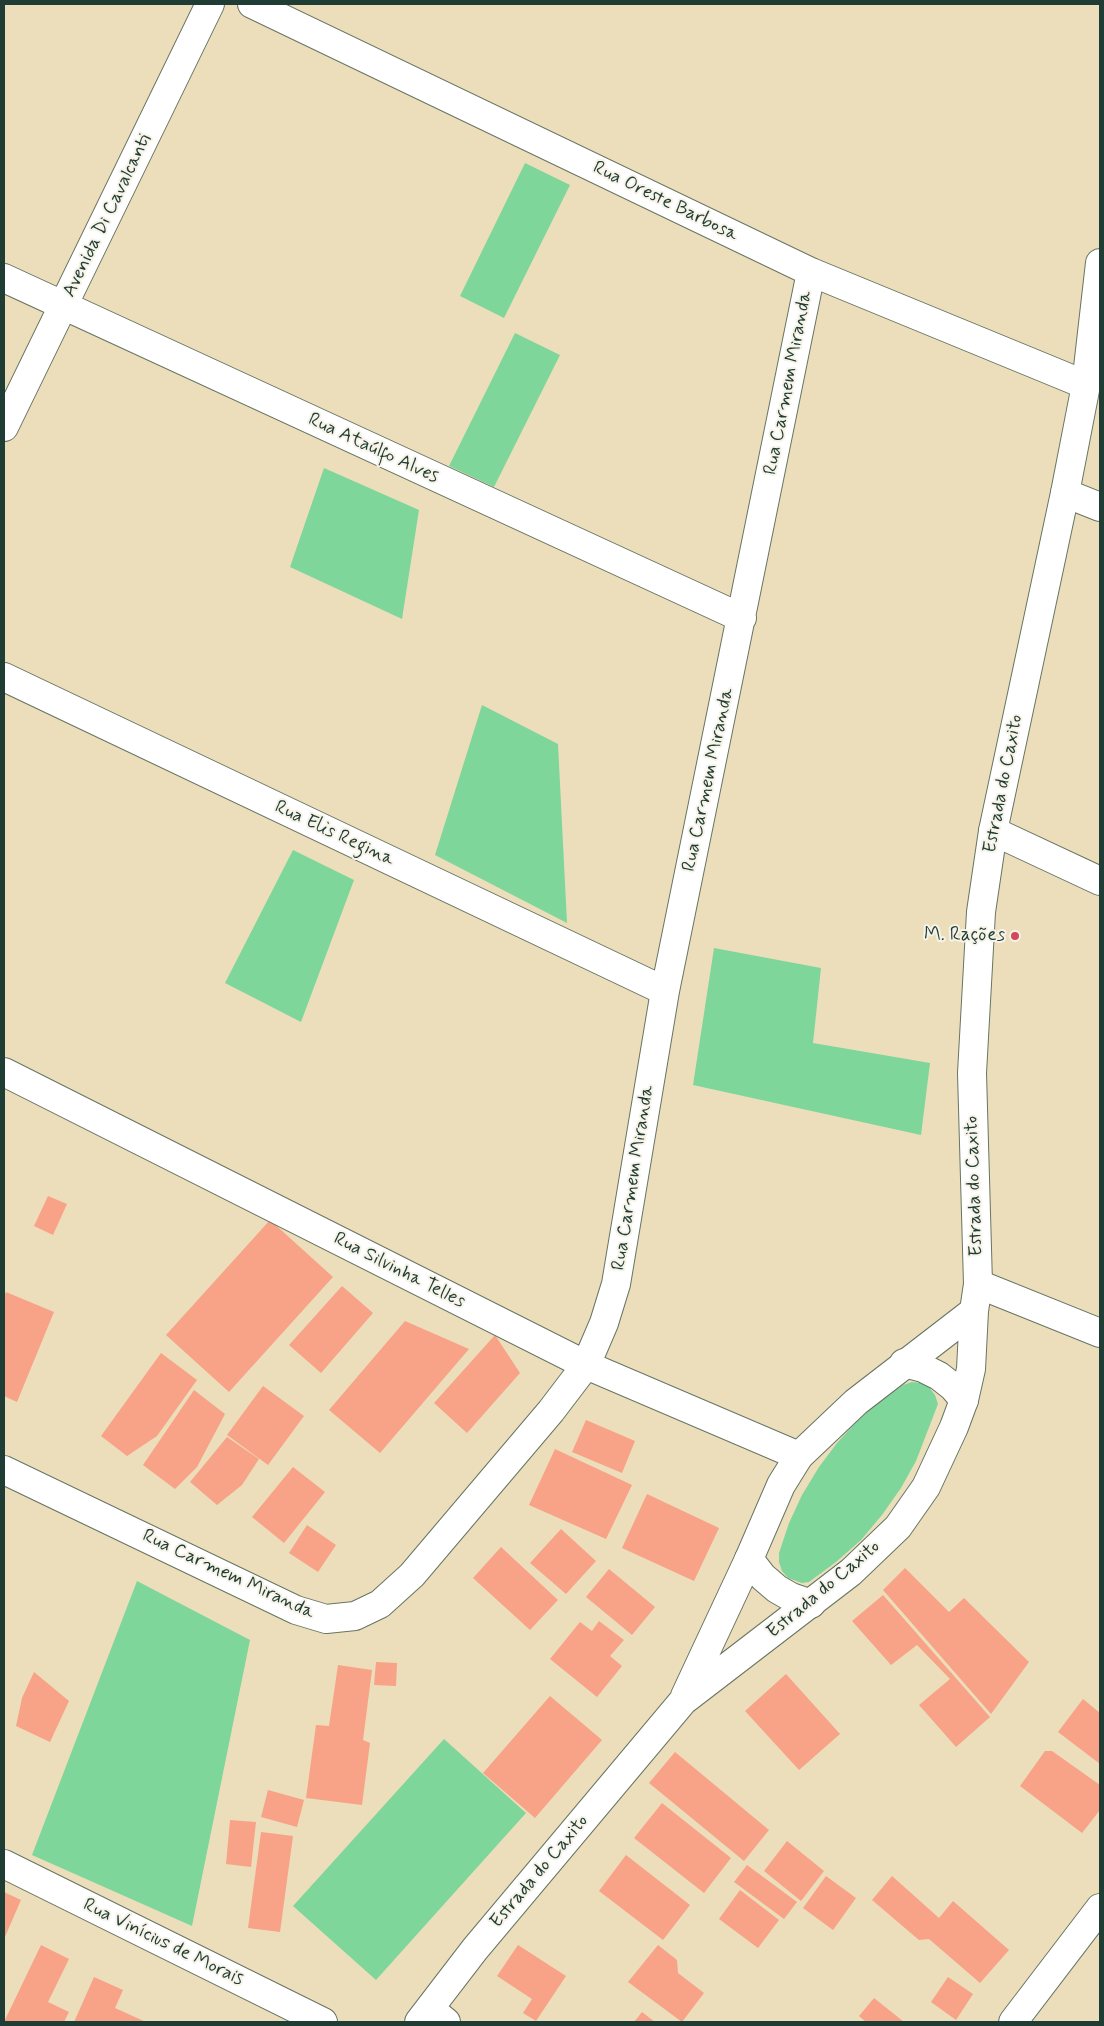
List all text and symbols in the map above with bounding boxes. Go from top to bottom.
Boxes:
street label: Avenida Di Cavalcanti [59,131,157,301]
street label: Rua Oreste Barbosa [589,157,741,247]
street label: Rua Carmem Miranda [760,289,818,477]
street label: Rua Ataúlfo Alves [304,409,442,489]
street label: Rua Carmem Miranda [678,686,740,874]
street label: Estrada do Caxito [979,713,1029,855]
street label: Rua Elis Regina [271,796,397,872]
place label: M. Rações [924,925,1005,947]
marker: M. Rações [1009,930,1021,942]
street label: Rua Carmem Miranda [608,1084,660,1272]
street label: Estrada do Caxito [961,1115,989,1257]
street label: Rua Silvinha Telles [329,1228,469,1314]
street label: Rua Carmem Miranda [138,1525,318,1625]
street label: Estrada do Caxito [763,1536,885,1644]
street label: Estrada do Caxito [486,1811,594,1933]
street label: Rua Vinícius de Morais [79,1894,247,1992]

